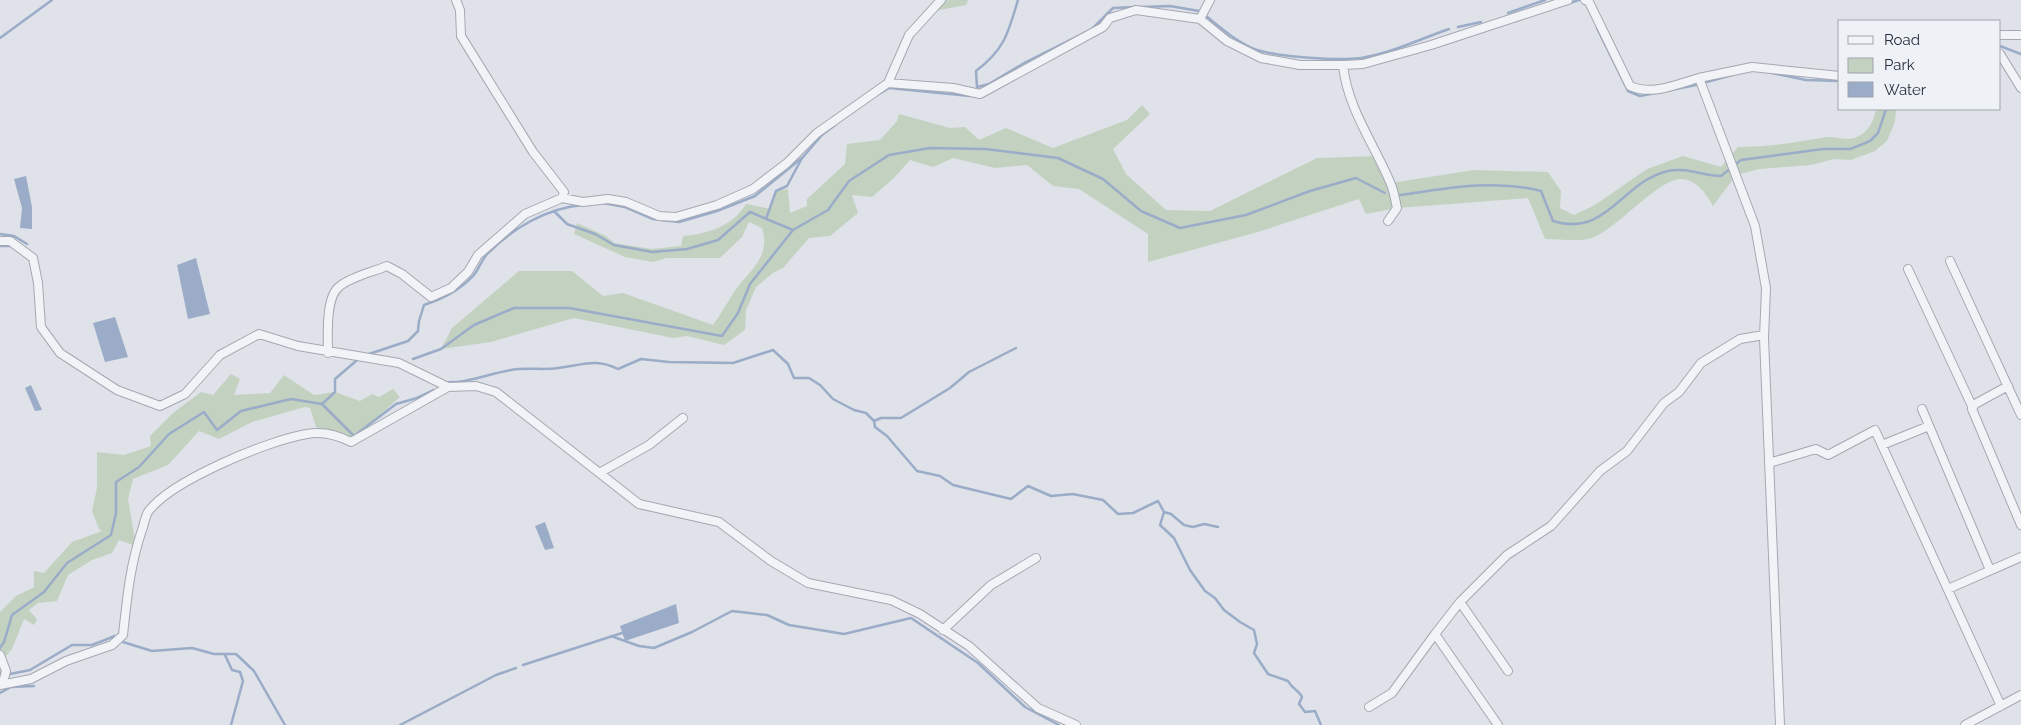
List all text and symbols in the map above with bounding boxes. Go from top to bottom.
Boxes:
legend [1838,20,2001,110]
text: Road [1884,31,1920,49]
text: Park [1884,56,1915,74]
text: Water [1884,81,1927,99]

